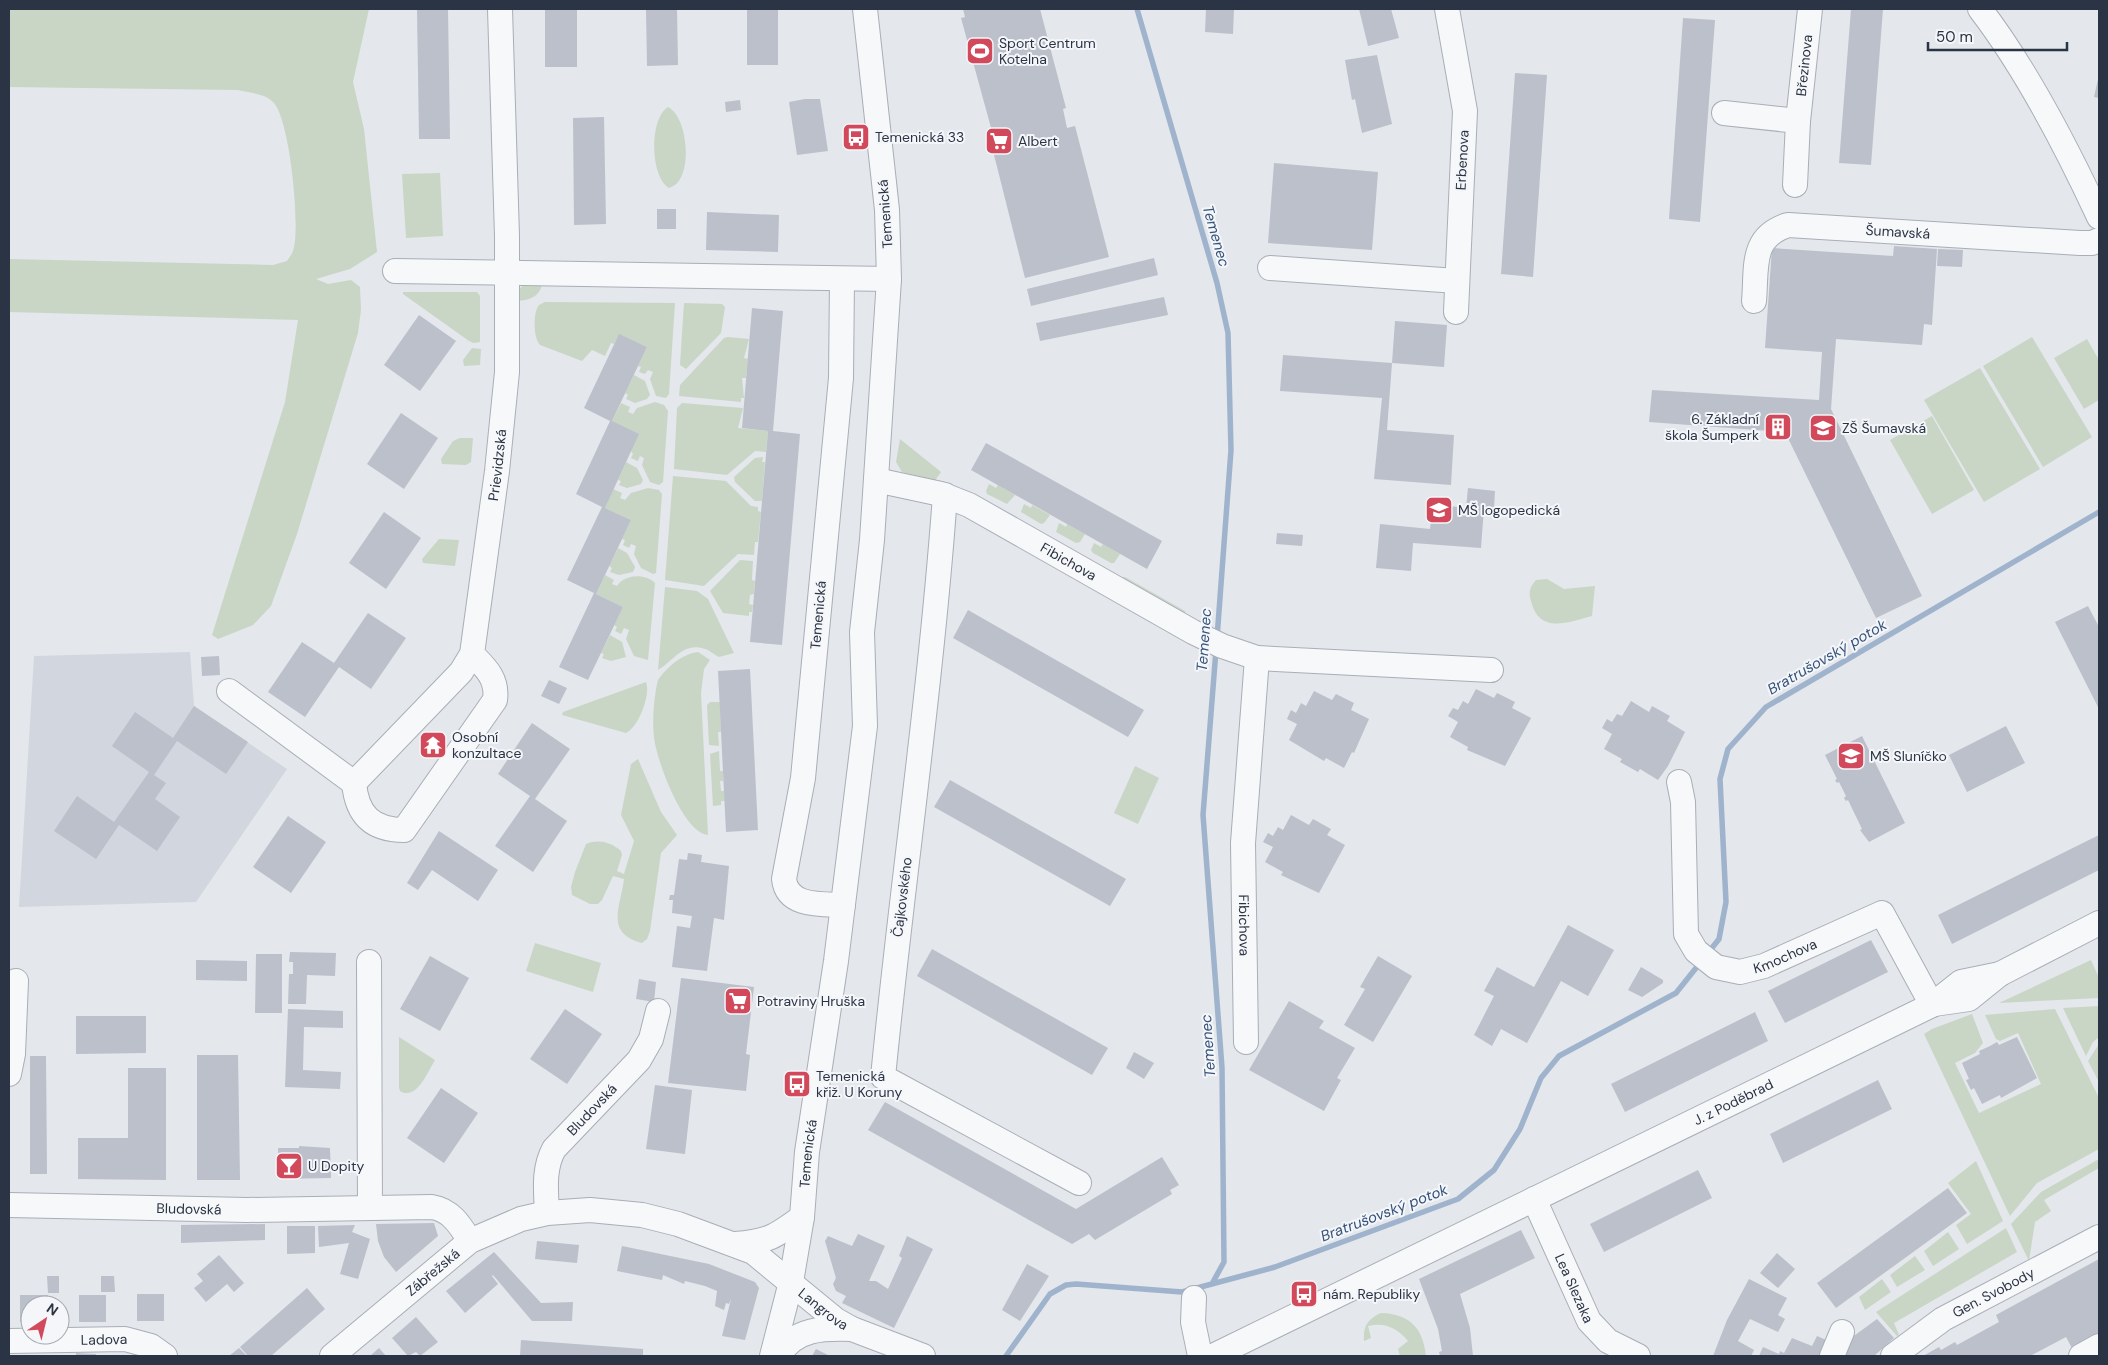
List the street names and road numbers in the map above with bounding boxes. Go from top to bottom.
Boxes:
street label: Březinova [1792,34,1816,97]
street label: Erbenova [1451,129,1473,191]
street label: Temenická [874,179,896,249]
street label: Šumavská [1865,221,1931,243]
street label: Prievidzská [484,428,510,502]
street label: Fibichova [1037,538,1100,584]
street label: Temenická [806,580,830,650]
street label: Čajkovského [888,856,916,938]
street label: Fibichova [1235,894,1254,956]
street label: Kmochova [1751,935,1820,977]
street label: J. z Poděbrad [1690,1075,1776,1129]
street label: Bludovská [563,1080,621,1139]
street label: Temenická [795,1118,821,1189]
street label: Bludovská [156,1199,222,1218]
street label: Zábřežská [402,1244,463,1300]
street label: Lea Slezaka [1551,1251,1598,1326]
street label: Gen. Svobody [1949,1264,2038,1322]
street label: Langrova [795,1284,851,1334]
street label: Ladova [81,1330,127,1349]

